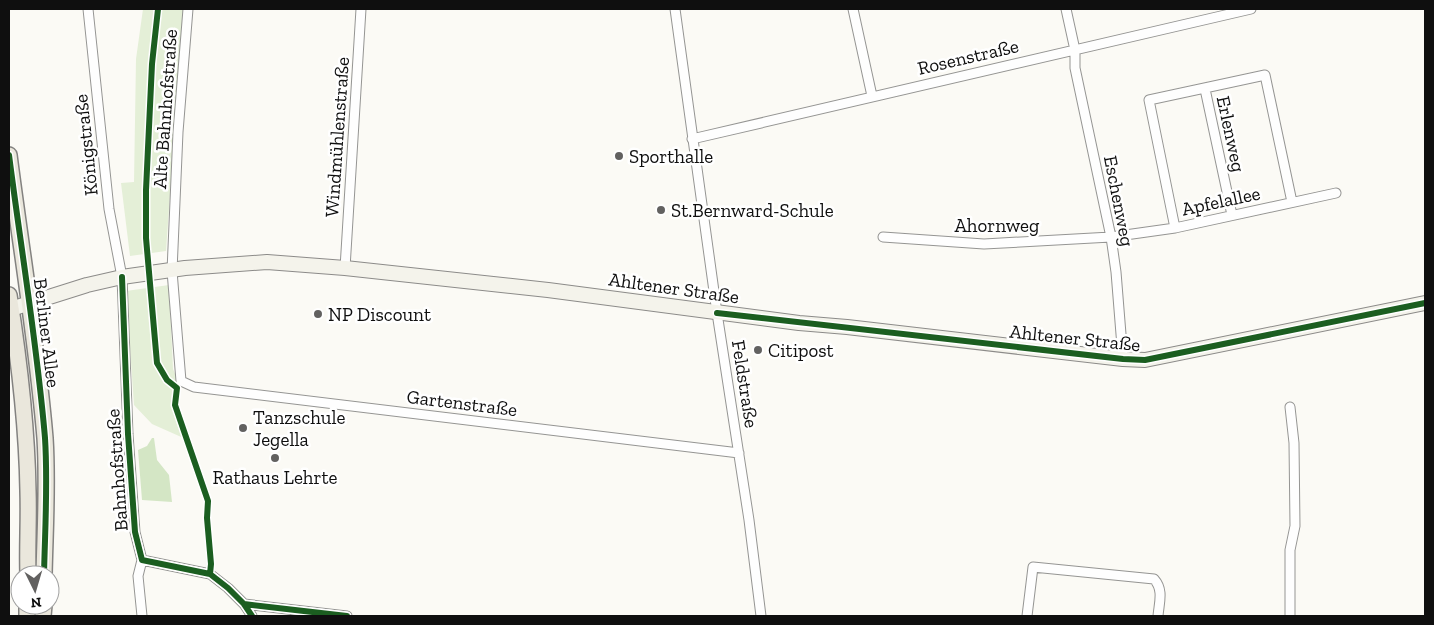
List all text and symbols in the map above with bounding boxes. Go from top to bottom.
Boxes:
street label: Alte Bahnhofstraße [148,28,182,190]
street label: Rosenstraße [915,34,1021,80]
street label: Windmühlenstraße [320,56,354,218]
street label: Königstraße [69,93,103,197]
street label: Erlenweg [1212,94,1250,175]
place label: Sporthalle [629,145,713,168]
marker: Sporthalle [613,150,625,162]
street label: Eschenweg [1099,154,1139,249]
street label: Apfelallee [1180,181,1262,221]
place label: St.Bernward-Schule [671,199,834,222]
marker: St.Bernward-Schule [655,204,667,216]
street label: Ahornweg [955,214,1040,237]
street label: Ahltener Straße [607,267,741,309]
street label: Berliner Allee [29,277,65,389]
place label: NP Discount [328,303,431,326]
marker: NP Discount [312,308,324,320]
street label: Ahltener Straße [1008,320,1142,356]
street label: Feldstraße [727,339,763,430]
place label: Citipost [768,339,834,362]
marker: Citipost [752,344,764,356]
street label: Gartenstraße [406,385,519,421]
place label: Tanzschule Jegella [253,406,346,451]
street label: Bahnhofstraße [101,408,133,532]
marker: Tanzschule Jegella [237,422,249,434]
marker: Rathaus Lehrte [269,452,281,464]
place label: Rathaus Lehrte [213,466,338,489]
north arrow [10,565,60,615]
text: N [30,594,42,611]

